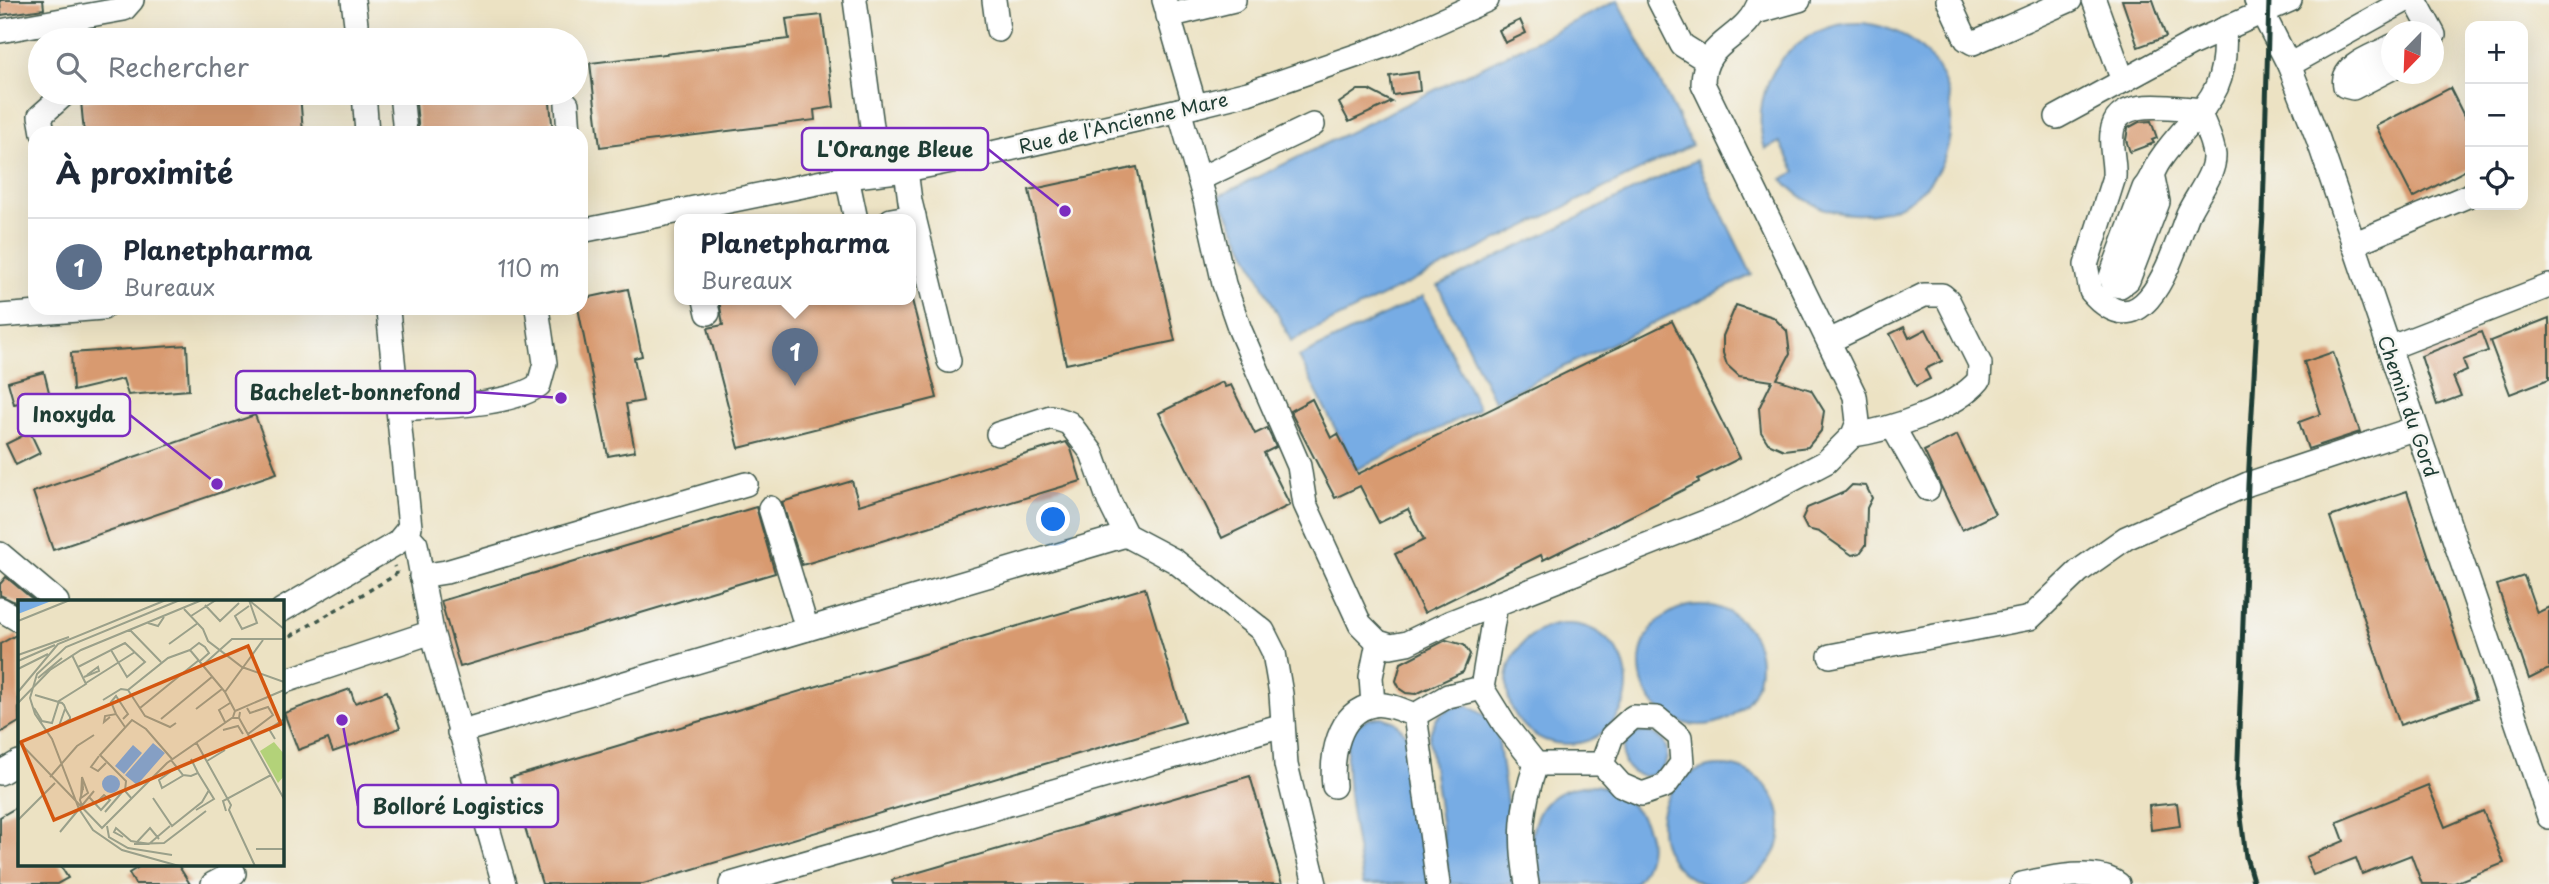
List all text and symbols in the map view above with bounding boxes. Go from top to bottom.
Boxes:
north arrow [2381,21,2444,84]
map controls [2465,21,2528,210]
button: + [2465,21,2528,84]
search box [28,28,588,105]
text: Rechercher [108,47,249,86]
icon: search [52,48,90,86]
street label: Rue de l'Ancienne Mare [1016,84,1230,160]
button: − [2465,84,2528,147]
callout: L'Orange Bleue [802,128,988,170]
text: L'Orange Bleue [817,132,973,164]
button: locate [2465,147,2528,210]
text: À proximité [56,149,233,194]
popup [674,214,916,305]
text: Planetpharma [700,223,890,262]
text: Planetpharma [123,230,313,269]
text: 1 [74,250,85,285]
text: 110 m [498,250,560,285]
text: Bureaux [700,262,792,297]
text: Bureaux [123,269,215,304]
pin: 1 [772,328,818,386]
street label: Chemin du Gord [2372,331,2446,481]
callout: Bachelet-bonnefond [236,371,475,413]
text: Bachelet-bonnefond [249,375,461,407]
callout: Inoxyda [18,394,130,436]
text: Inoxyda [32,397,116,429]
your location [1036,502,1070,536]
inset map [18,600,284,866]
callout: Bolloré Logistics [358,785,558,827]
text: Bolloré Logistics [372,789,544,821]

